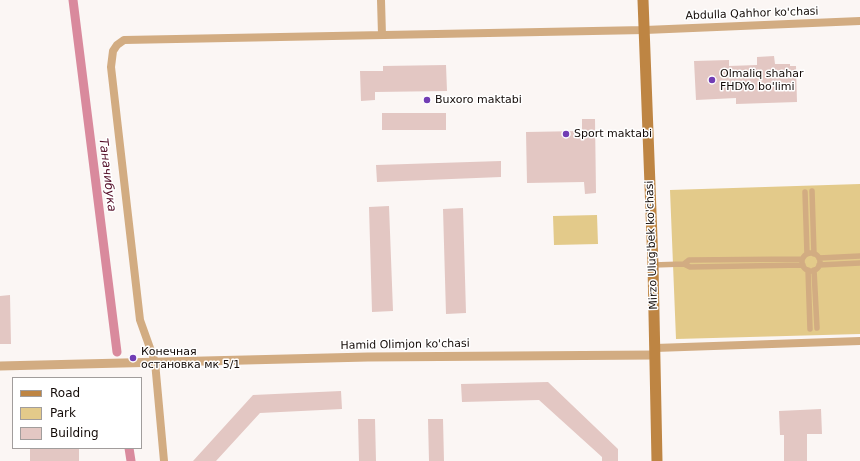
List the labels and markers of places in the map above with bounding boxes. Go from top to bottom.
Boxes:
place label: Olmaliq shahar FHDYo bo'limi [720,67,803,93]
marker: Olmaliq shahar FHDYo bo'limi [707,75,717,85]
place label: Buxoro maktabi [435,93,522,107]
marker: Buxoro maktabi [422,95,432,105]
place label: Sport maktabi [574,127,652,141]
marker: Sport maktabi [561,129,571,139]
place label: Конечная остановка мк 5/1 [141,345,240,371]
marker: Конечная остановка мк 5/1 [128,353,138,363]

